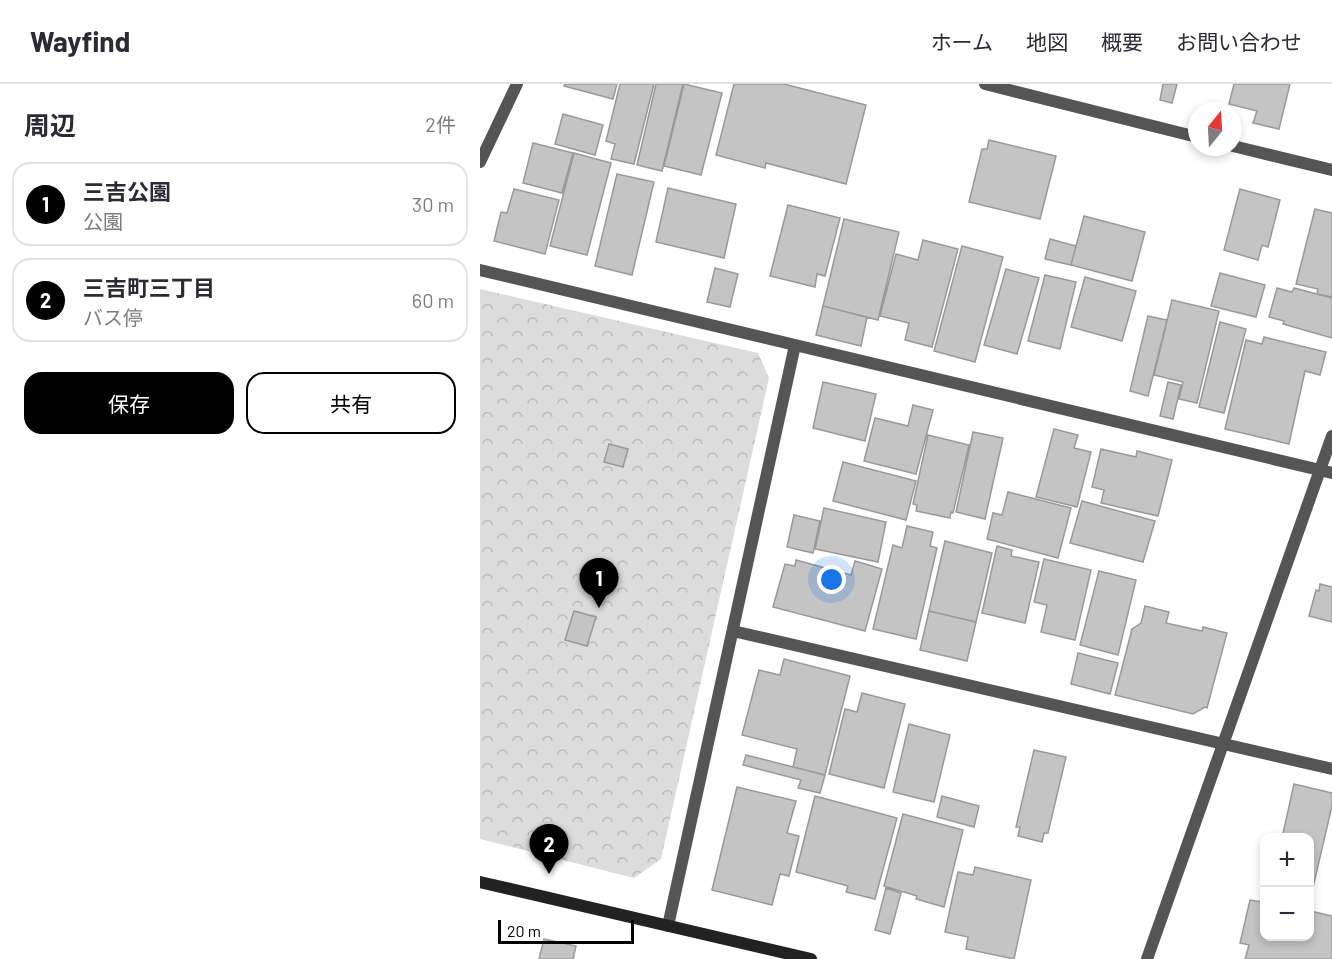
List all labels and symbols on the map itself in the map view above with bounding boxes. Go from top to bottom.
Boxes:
north arrow [1188,102,1242,156]
pin: 1 [580,558,618,608]
your location [817,565,846,594]
pin: 2 [530,824,568,874]
scale bar [498,917,634,944]

